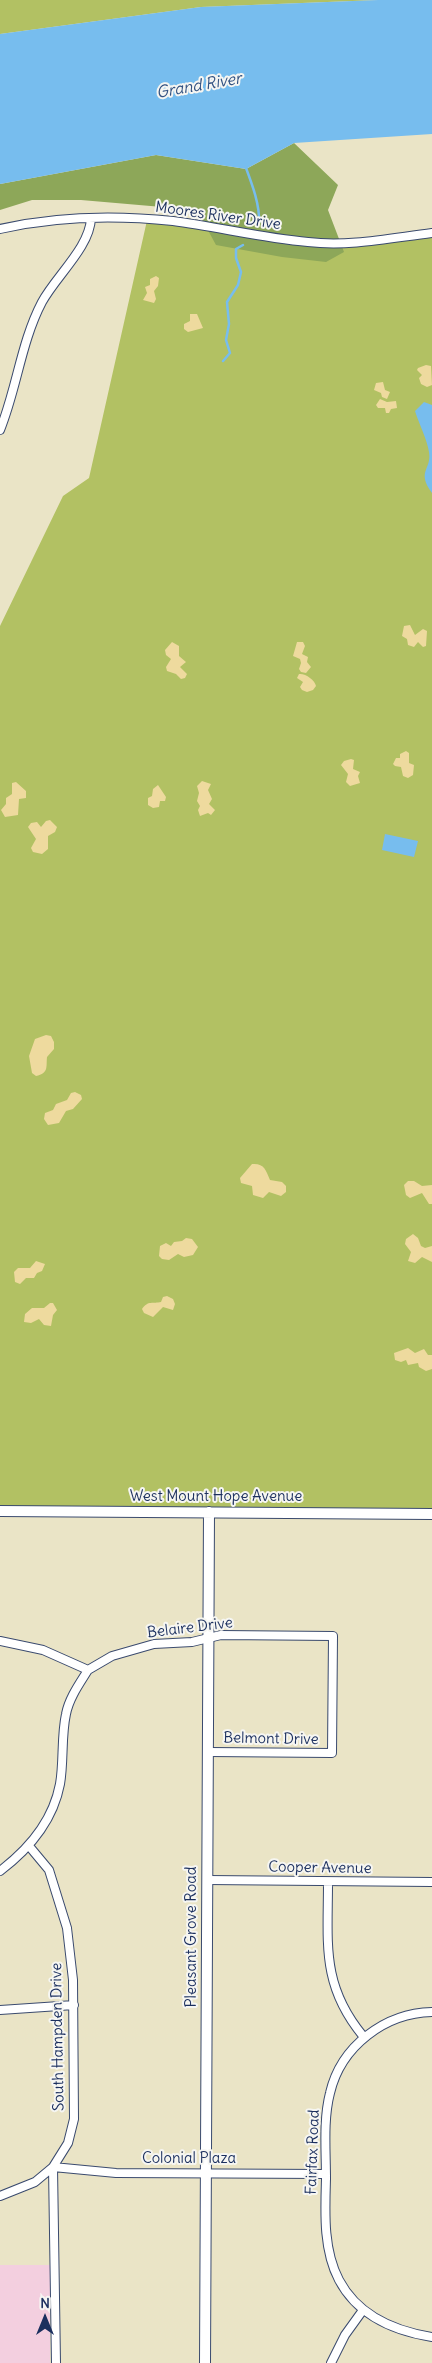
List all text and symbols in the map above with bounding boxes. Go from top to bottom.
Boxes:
water label: Grand River [155,69,243,103]
street label: Moores River Drive [154,198,282,234]
street label: West Mount Hope Avenue [130,1488,302,1506]
street label: Belaire Drive [146,1614,234,1642]
street label: Belmont Drive [223,1729,319,1749]
street label: Cooper Avenue [268,1858,372,1878]
street label: Pleasant Grove Road [183,1867,201,2007]
street label: South Hampden Drive [48,1963,68,2111]
street label: Fairfax Road [303,2109,323,2195]
street label: Colonial Plaza [142,2150,236,2168]
north arrow [20,2293,70,2343]
text: N [40,2294,50,2312]

